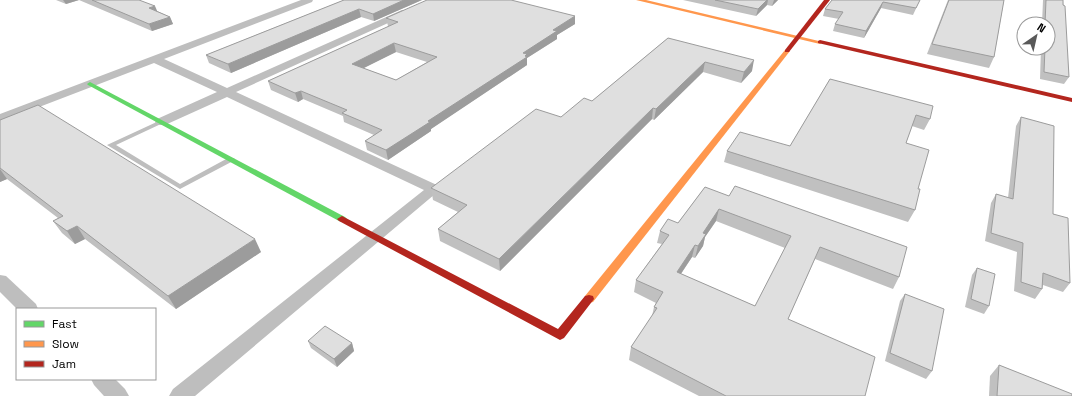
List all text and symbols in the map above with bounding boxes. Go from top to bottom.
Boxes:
north arrow [1016,16,1056,56]
text: N [1035,20,1049,36]
legend [16,308,156,380]
text: Fast [52,316,77,332]
text: Slow [52,336,79,352]
text: Jam [52,356,76,372]

